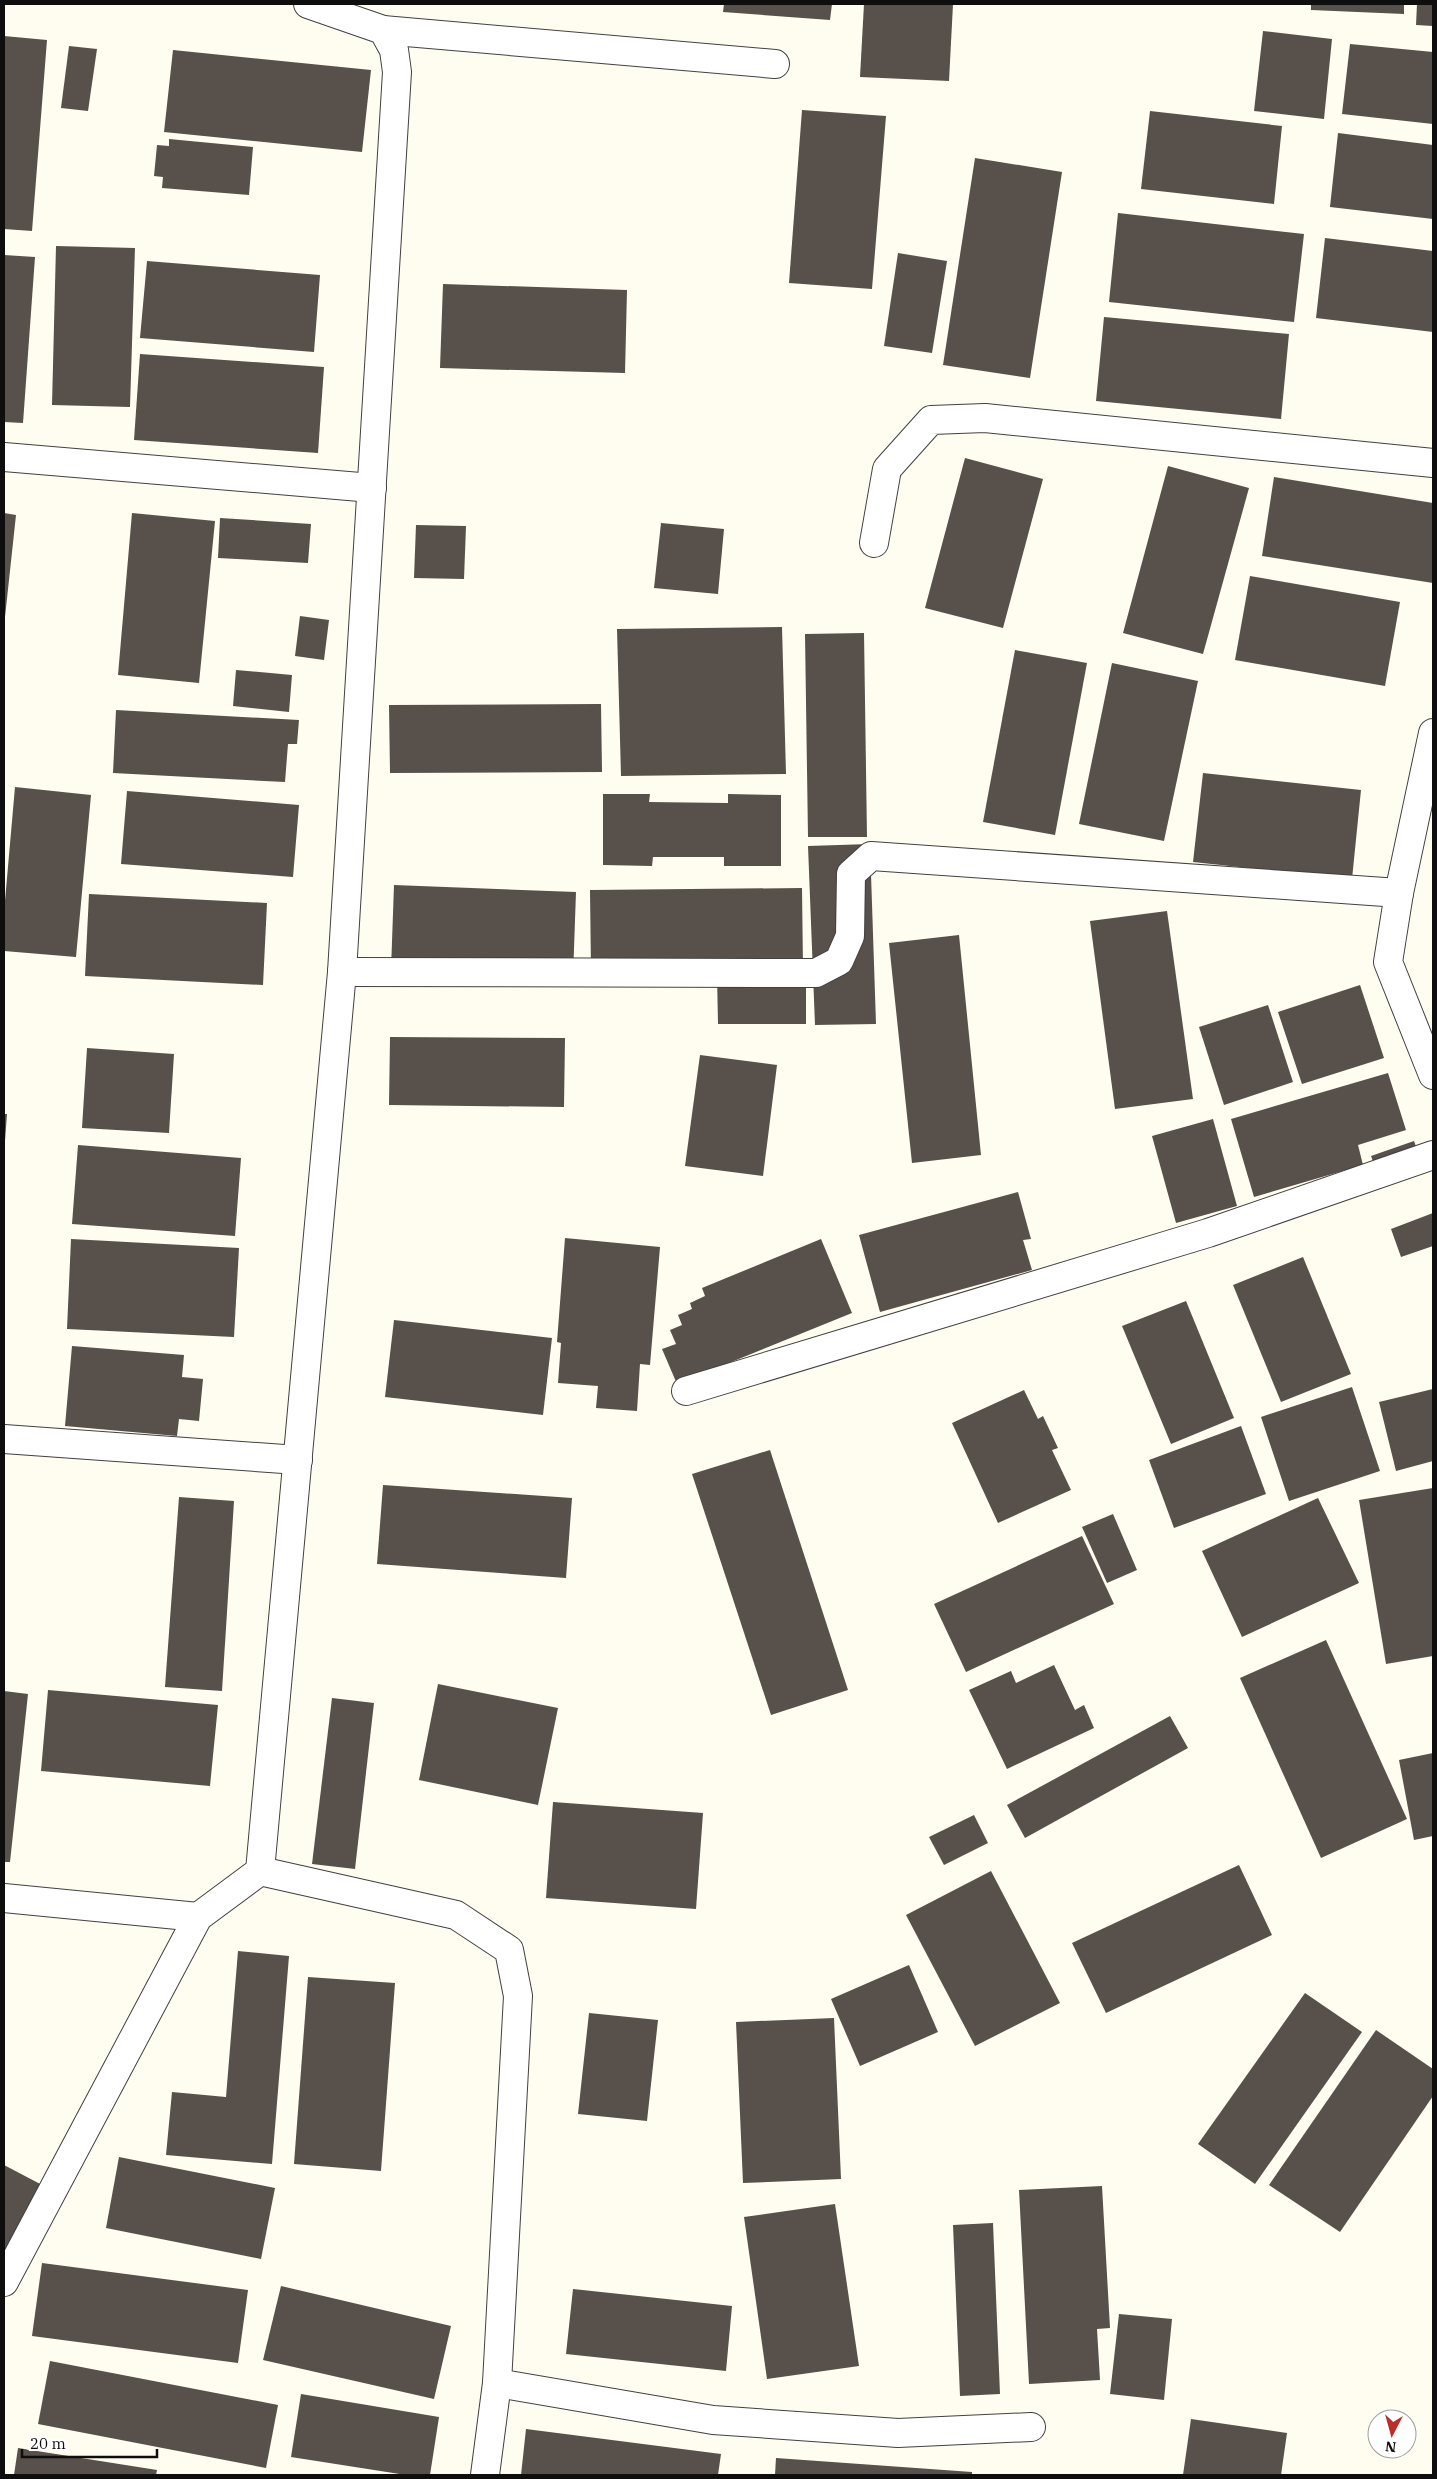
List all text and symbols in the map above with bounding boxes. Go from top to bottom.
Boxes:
north arrow [1367,2409,1417,2459]
scale bar [22,2426,158,2458]
text: 20 m [30,2434,66,2453]
text: N [1384,2437,1397,2456]

